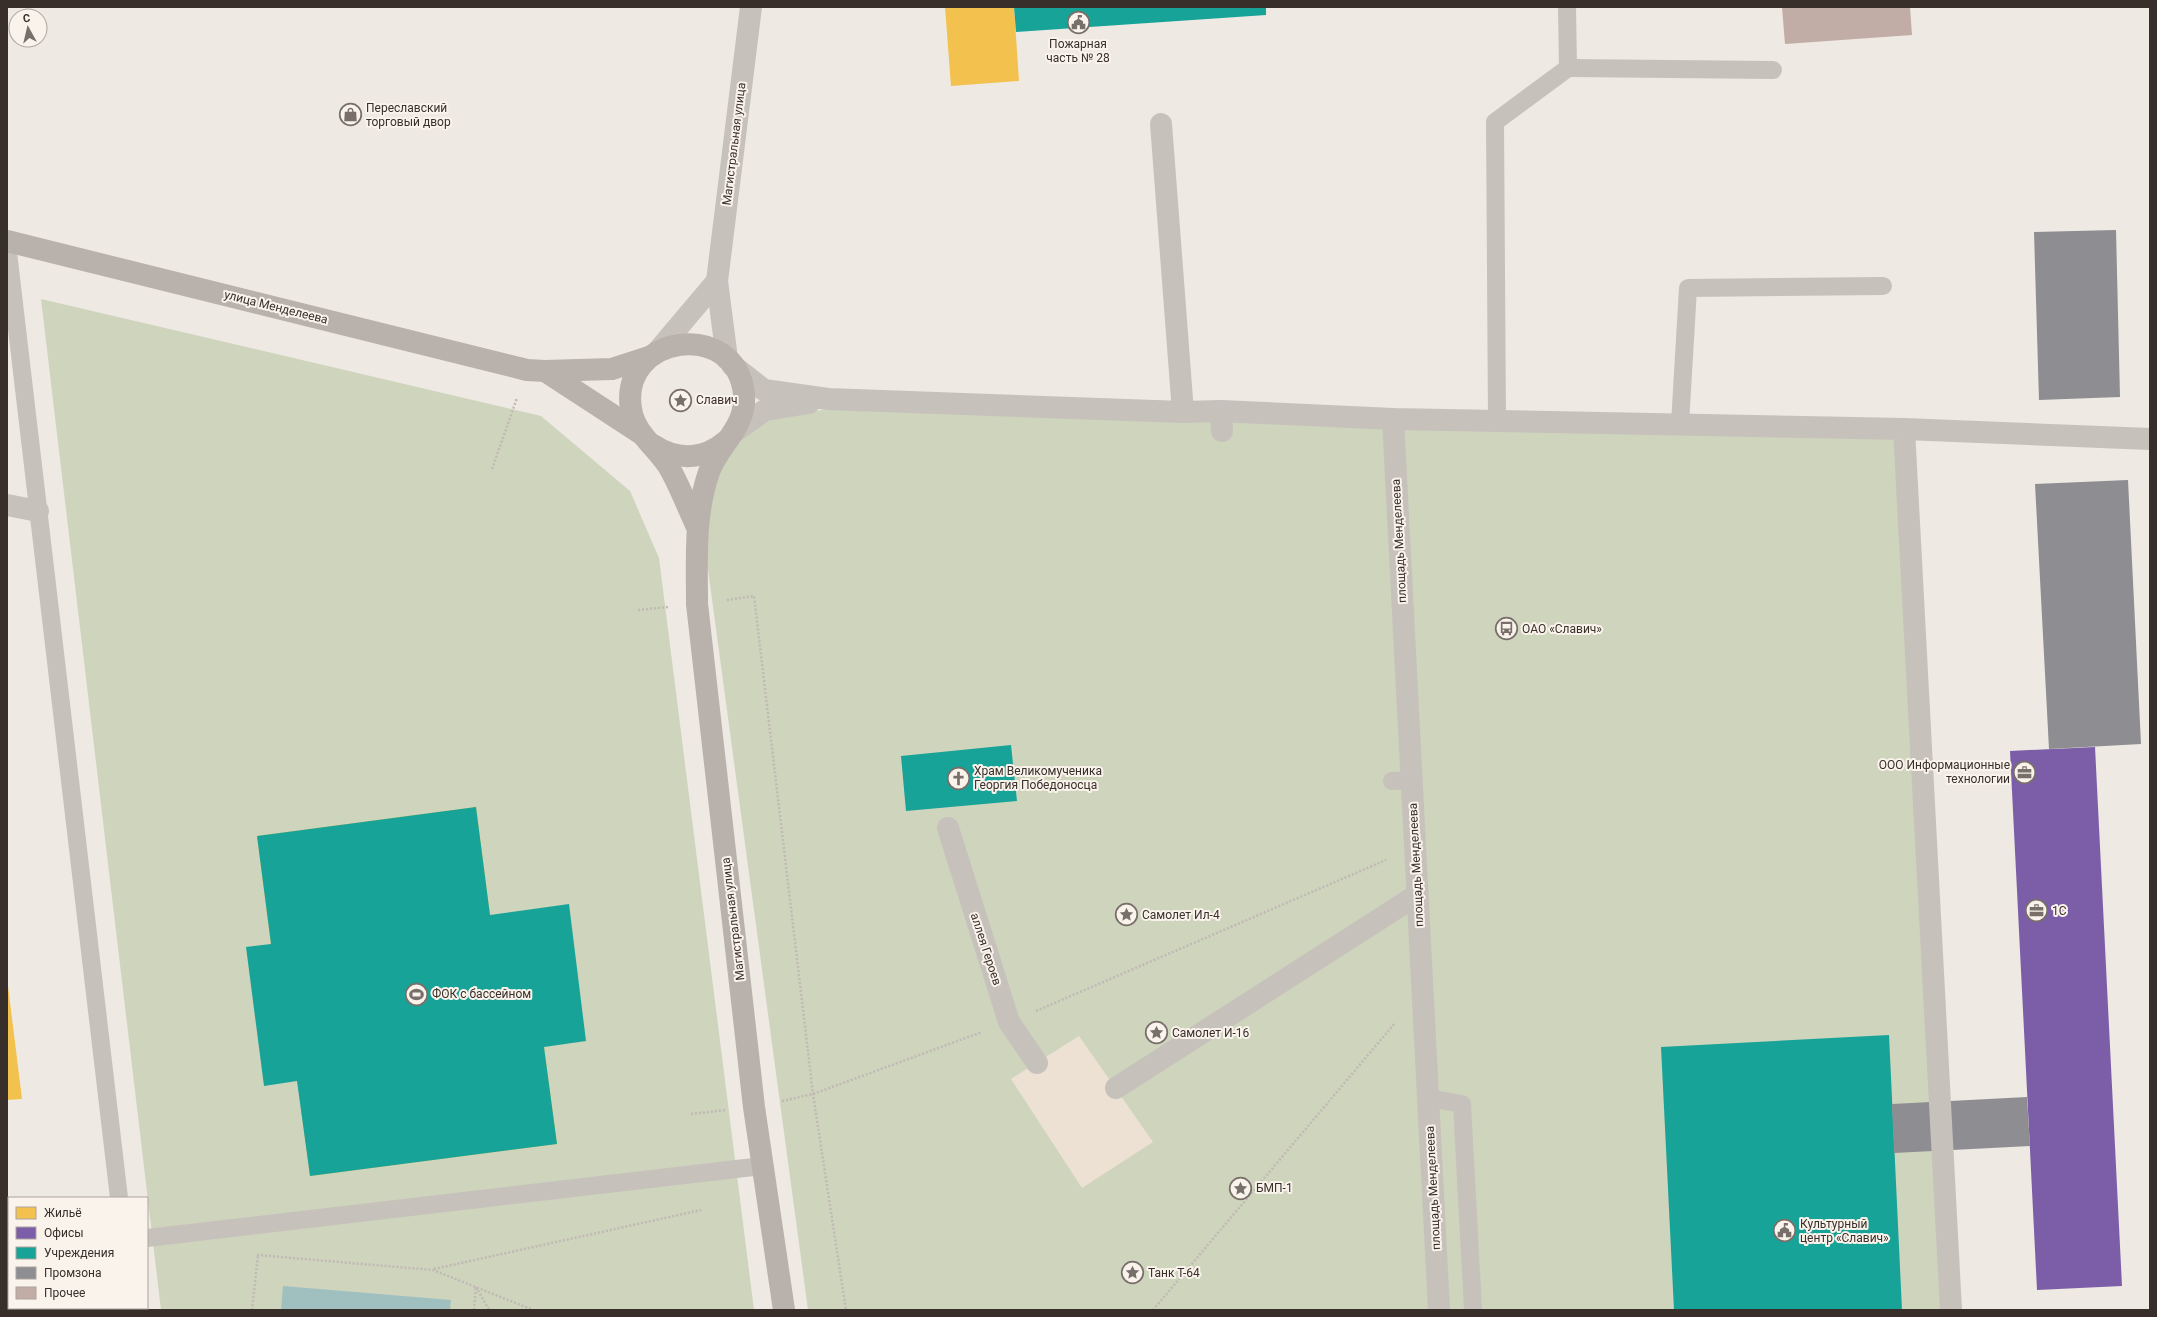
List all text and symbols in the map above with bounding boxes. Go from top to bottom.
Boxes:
north arrow [8,8,48,48]
public building icon: Пожарная часть № 28 [1065,10,1091,36]
text: С [22,12,31,26]
place label: Пожарная часть № 28 [1046,37,1110,65]
street label: Магистральная улица [720,82,748,206]
place label: Переславский торговый двор [366,101,451,129]
shop icon: Переславский торговый двор [338,102,364,128]
street label: улица Менделеева [223,287,329,327]
place icon: Славич [668,387,694,413]
place label: Славич [696,393,738,407]
street label: площадь Менделеева [1389,479,1409,603]
bus stop icon: ОАО «Славич» [1494,616,1520,642]
place label: ОАО «Славич» [1522,622,1602,636]
place label: ООО Информационные технологии [1879,758,2010,786]
office icon: ООО Информационные технологии [2012,759,2038,785]
place label: Храм Великомученика Георгия Победоносца [974,764,1102,792]
church icon: Храм Великомученика Георгия Победоносца [946,765,972,791]
street label: площадь Менделеева [1406,803,1426,927]
street label: Магистральная улица [719,857,747,981]
office icon: 1С [2023,898,2049,924]
place icon: Самолет Ил-4 [1114,902,1140,928]
place label: 1С [2052,904,2067,918]
place label: Самолет Ил-4 [1142,908,1220,922]
street label: аллея Героев [968,911,1004,987]
sports icon: ФОК с бассейном [403,981,429,1007]
place label: ФОК с бассейном [432,987,531,1001]
place icon: Самолет И-16 [1143,1020,1169,1046]
place label: Самолет И-16 [1172,1026,1250,1040]
street label: площадь Менделеева [1423,1126,1443,1250]
place icon: БМП-1 [1228,1175,1254,1201]
place label: БМП-1 [1256,1181,1293,1195]
legend [8,1197,148,1309]
text: Жильё [44,1206,82,1220]
place label: Культурный центр «Славич» [1800,1217,1889,1245]
public building icon: Культурный центр «Славич» [1771,1218,1797,1244]
text: Офисы [44,1226,84,1240]
text: Учреждения [44,1246,114,1260]
place icon: Танк Т-64 [1119,1260,1145,1286]
text: Промзона [44,1266,101,1280]
place label: Танк Т-64 [1148,1266,1200,1280]
text: Прочее [44,1286,85,1300]

